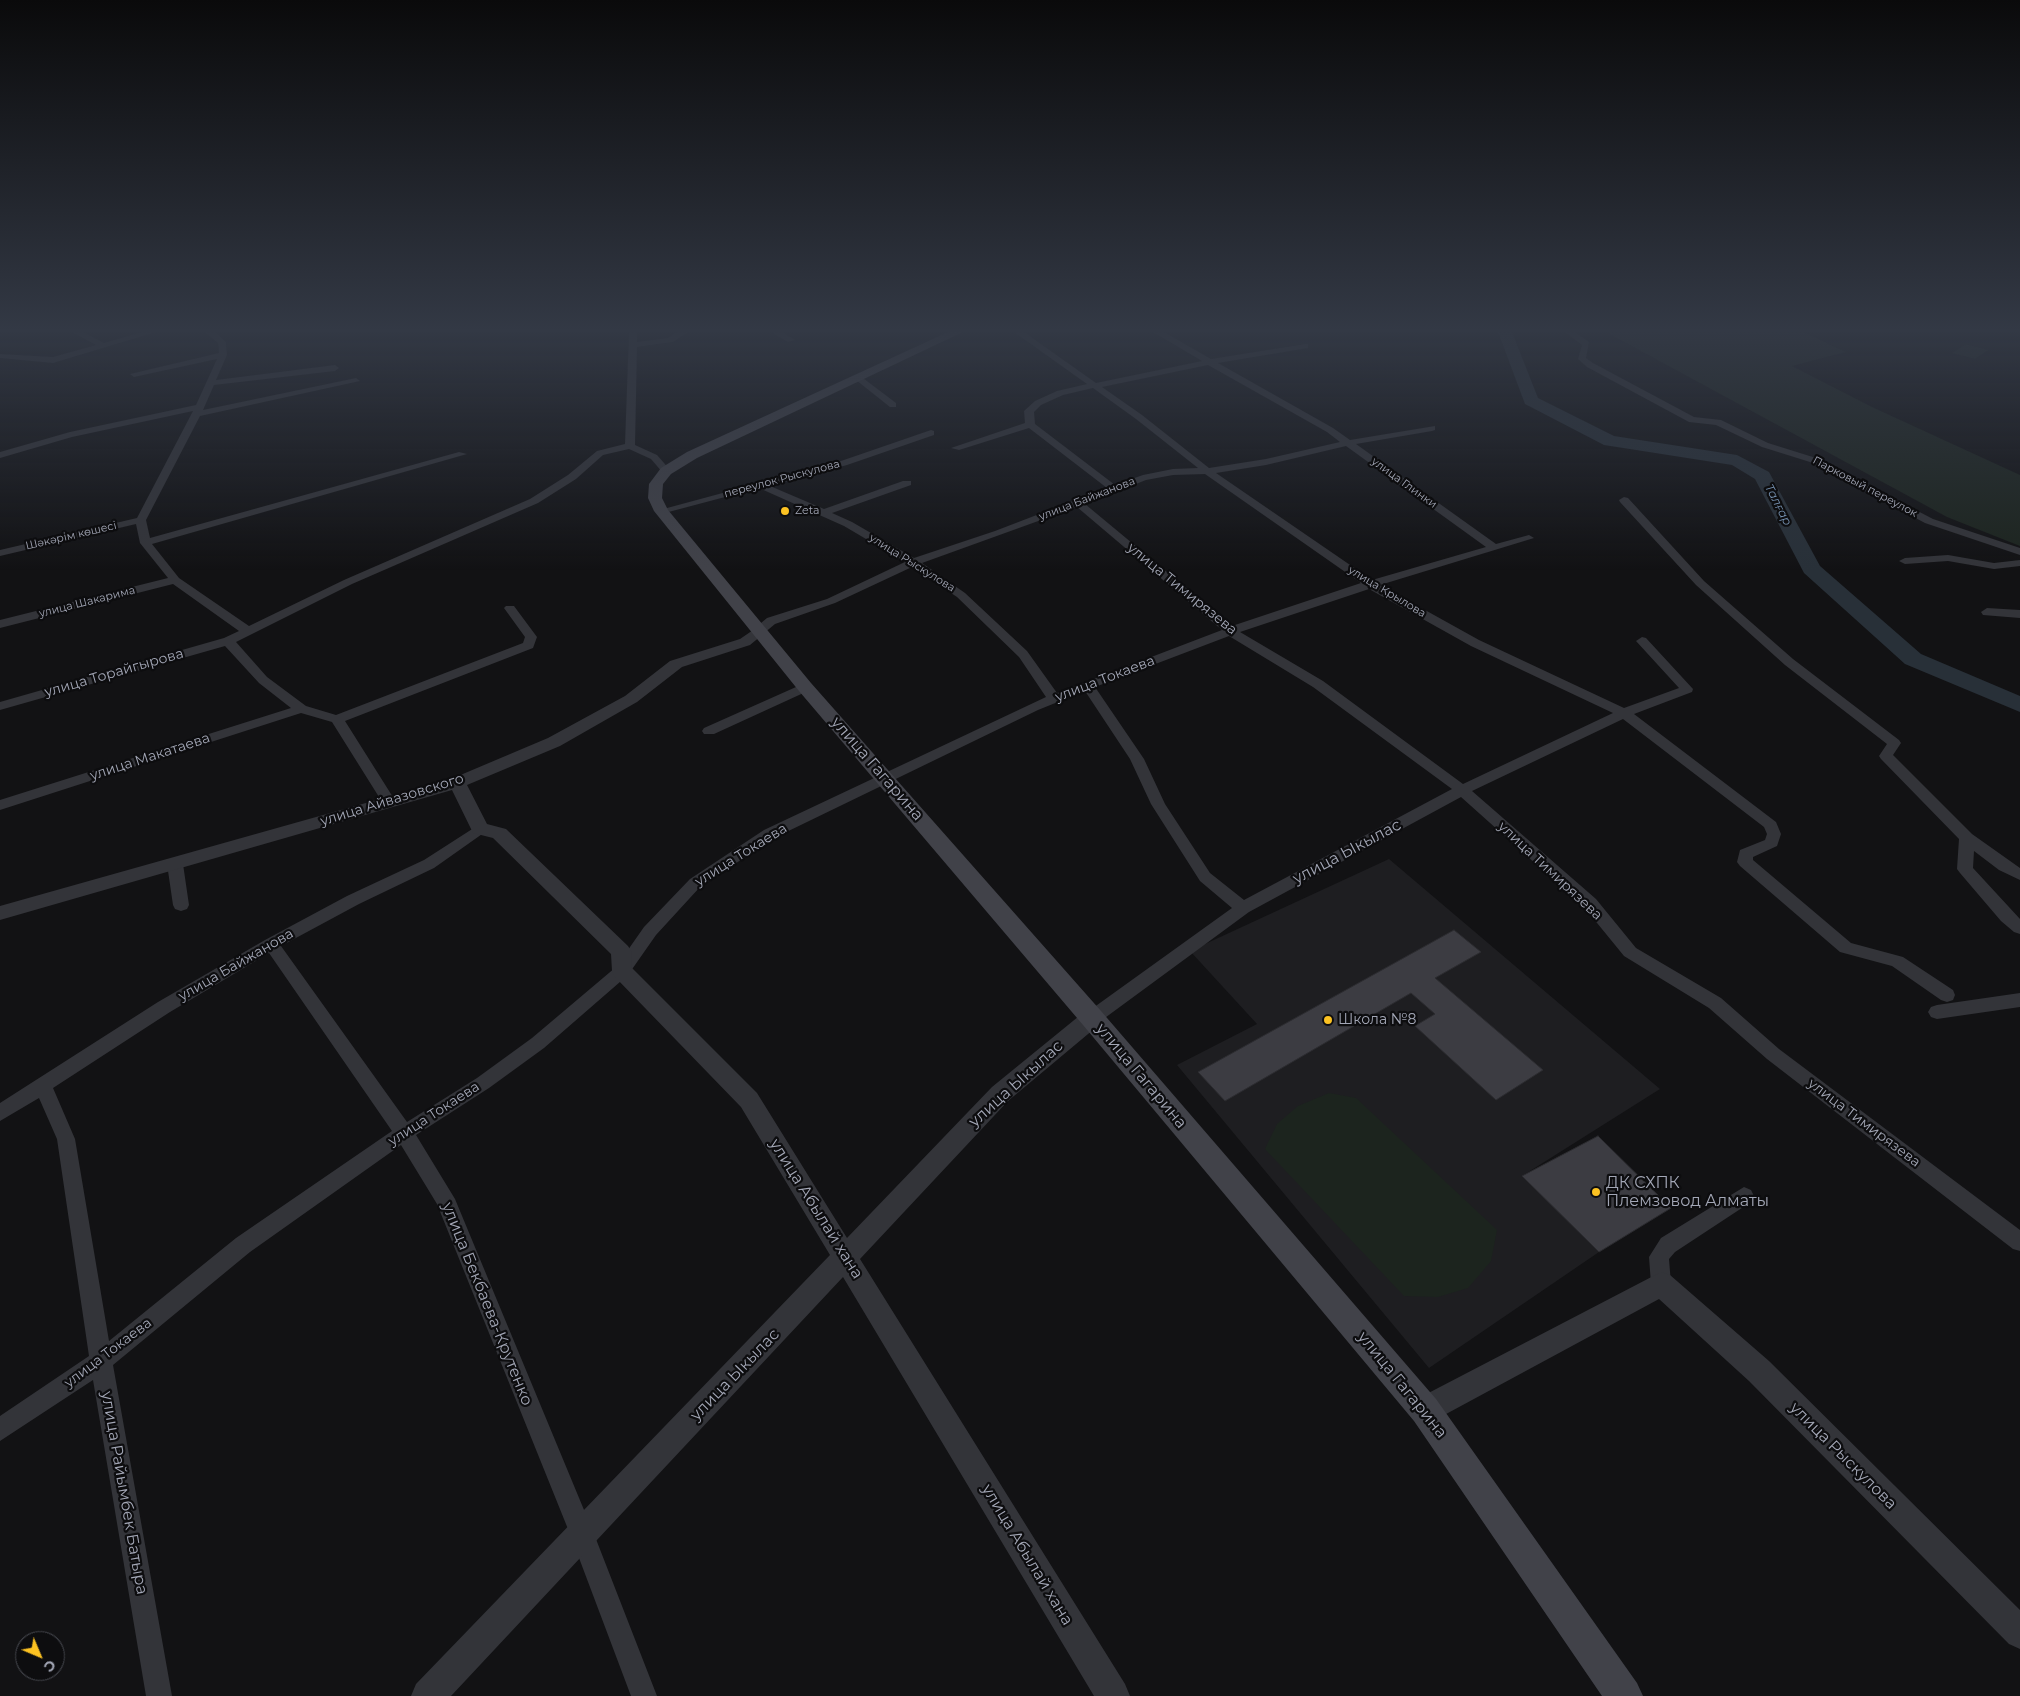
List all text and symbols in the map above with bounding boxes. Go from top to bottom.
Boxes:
street label: Парковый переулок [1810,454,1920,520]
street label: улица Глинки [1369,455,1439,511]
street label: переулок Рыскулова [723,457,841,501]
street label: улица Байжанова [1037,475,1137,523]
water label: Талғар [1761,482,1795,528]
place label: Zeta [795,504,819,518]
marker: Zeta [779,505,791,517]
street label: Шәкәрім көшесі [24,519,118,553]
street label: улица Рыскулова [867,531,957,595]
street label: улица Тимирязева [1124,540,1240,638]
street label: улица Крылова [1346,564,1428,620]
street label: улица Шакарима [38,584,136,620]
street label: улица Торайгырова [43,645,185,701]
street label: улица Токаева [1053,652,1157,706]
street label: улица Гагарина [827,713,927,825]
street label: улица Макатаева [88,730,212,784]
street label: улица Айвазовского [318,770,466,830]
street label: улица Ыкылас [1289,815,1405,889]
street label: улица Тимирязева [1494,818,1606,924]
street label: улица Токаева [692,820,790,890]
street label: улица Байжанова [176,925,296,1005]
place label: Школа №8 [1338,1012,1416,1028]
marker: Школа №8 [1322,1014,1334,1026]
street label: улица Гагарина [1091,1020,1191,1132]
street label: улица Ыкылас [965,1037,1067,1131]
street label: улица Тимирязева [1804,1075,1924,1171]
street label: улица Токаева [385,1078,483,1150]
street label: улица Абылай хана [765,1135,867,1283]
place label: ДК СХПК Племзовод Алматы [1606,1173,1769,1211]
marker: ДК СХПК Племзовод Алматы [1590,1186,1602,1198]
street label: улица Бекбаева-Крутенко [437,1200,537,1408]
street label: улица Токаева [61,1315,155,1391]
street label: улица Ыкылас [686,1325,784,1425]
street label: улица Гагарина [1353,1328,1451,1442]
street label: улица Райымбек Батыра [97,1390,151,1596]
street label: улица Рыскулова [1785,1398,1901,1514]
street label: улица Абылай хана [977,1481,1077,1629]
north arrow [15,1631,65,1681]
text: С [40,1656,60,1676]

